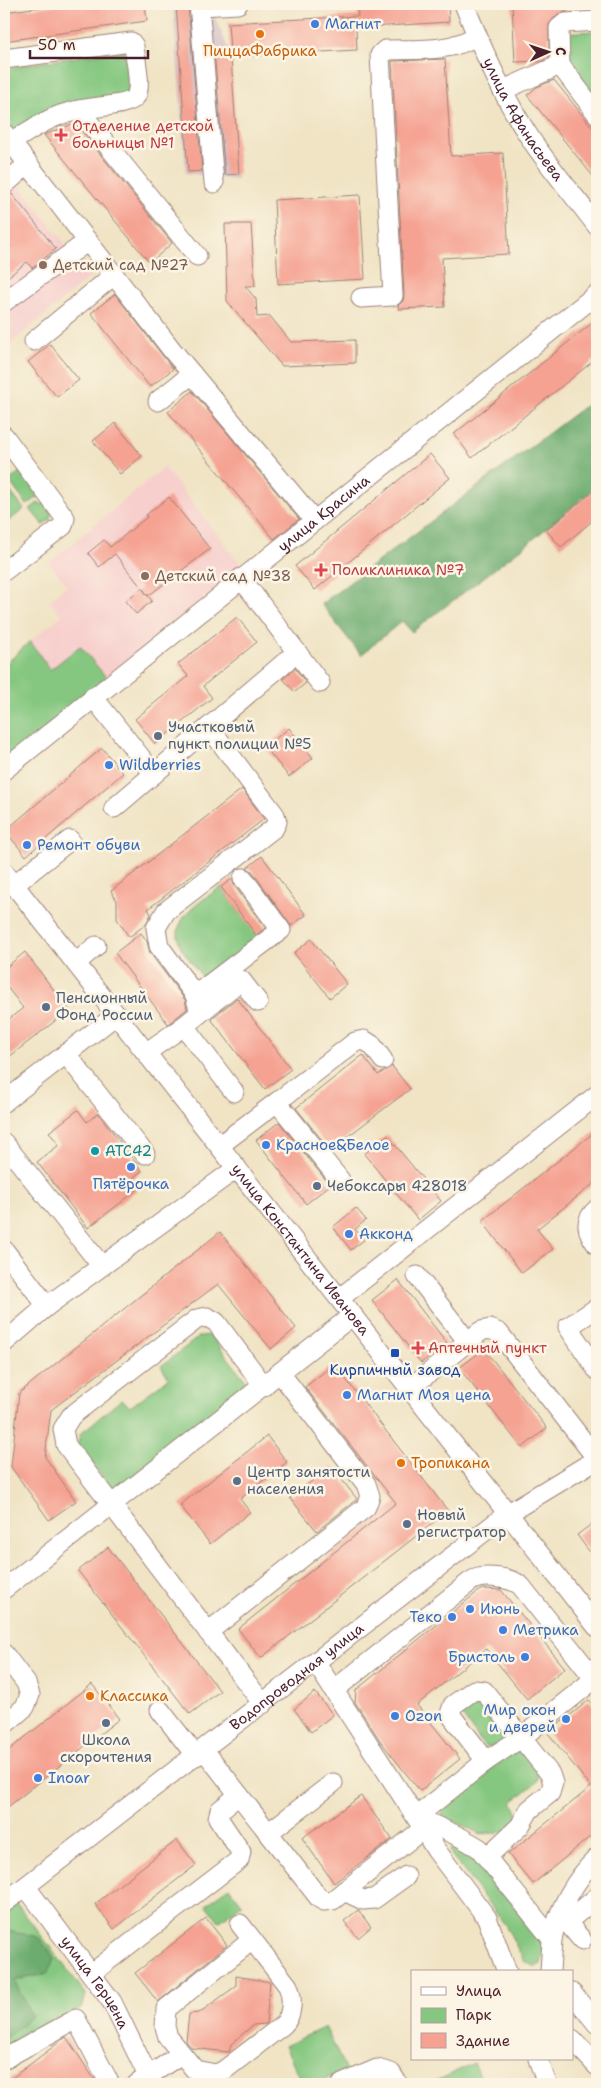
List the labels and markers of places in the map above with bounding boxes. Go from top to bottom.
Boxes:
place label: Магнит [325,14,381,34]
marker: Магнит [309,18,321,30]
marker: ПиццаФабрика [254,28,266,40]
place label: ПиццаФабрика [203,41,317,61]
place label: Отделение детской больницы №1 [72,116,214,153]
marker: Отделение детской больницы №1 [54,128,68,142]
place label: Детский сад №27 [53,255,189,275]
marker: Детский сад №27 [37,259,49,271]
place label: Поликлиника №7 [332,560,464,580]
marker: Поликлиника №7 [314,563,328,577]
place label: Детский сад №38 [155,566,291,586]
marker: Детский сад №38 [139,570,151,582]
place label: Участковый пункт полиции №5 [168,717,311,754]
marker: Участковый пункт полиции №5 [152,730,164,742]
place label: Wildberries [119,755,201,775]
marker: Wildberries [103,759,115,771]
place label: Ремонт обуви [37,835,140,855]
marker: Ремонт обуви [21,839,33,851]
place label: Пенсионный Фонд России [56,988,153,1025]
marker: Пенсионный Фонд России [40,1001,52,1013]
place label: Красное&Белое [276,1135,390,1155]
marker: Красное&Белое [260,1139,272,1151]
place label: АТС42 [105,1141,152,1161]
marker: АТС42 [89,1145,101,1157]
marker: Пятёрочка [125,1161,137,1173]
place label: Пятёрочка [93,1174,170,1194]
place label: Чебоксары 428018 [327,1176,467,1196]
marker: Чебоксары 428018 [311,1180,323,1192]
place label: Акконд [359,1224,413,1244]
marker: Акконд [343,1228,355,1240]
place label: Аптечный пункт [428,1338,547,1358]
marker: Аптечный пункт [412,1342,424,1354]
marker: Кирпичный завод [389,1347,401,1359]
place label: Кирпичный завод [330,1360,461,1380]
place label: Магнит Моя цена [357,1385,492,1405]
marker: Магнит Моя цена [341,1389,353,1401]
place label: Тропикана [411,1453,490,1473]
marker: Тропикана [395,1457,407,1469]
place label: Центр занятости населения [247,1462,370,1499]
marker: Центр занятости населения [231,1475,243,1487]
place label: Новый регистратор [417,1505,506,1542]
marker: Новый регистратор [401,1518,413,1530]
place label: Июнь [480,1599,520,1619]
marker: Июнь [464,1603,476,1615]
place label: Теко [409,1607,442,1627]
marker: Теко [446,1611,458,1623]
place label: Метрика [513,1620,579,1640]
marker: Метрика [497,1624,509,1636]
place label: Бристоль [448,1647,515,1667]
marker: Бристоль [519,1651,531,1663]
place label: Классика [100,1686,169,1706]
marker: Классика [84,1690,96,1702]
place label: Мир окон и дверей [484,1700,556,1737]
place label: Ozon [405,1706,442,1726]
marker: Ozon [389,1710,401,1722]
marker: Мир окон и дверей [560,1713,572,1725]
marker: Школа скорочтения [100,1717,112,1729]
place label: Школа скорочтения [60,1730,152,1767]
place label: Inoar [48,1768,90,1788]
marker: Inoar [32,1772,44,1784]

